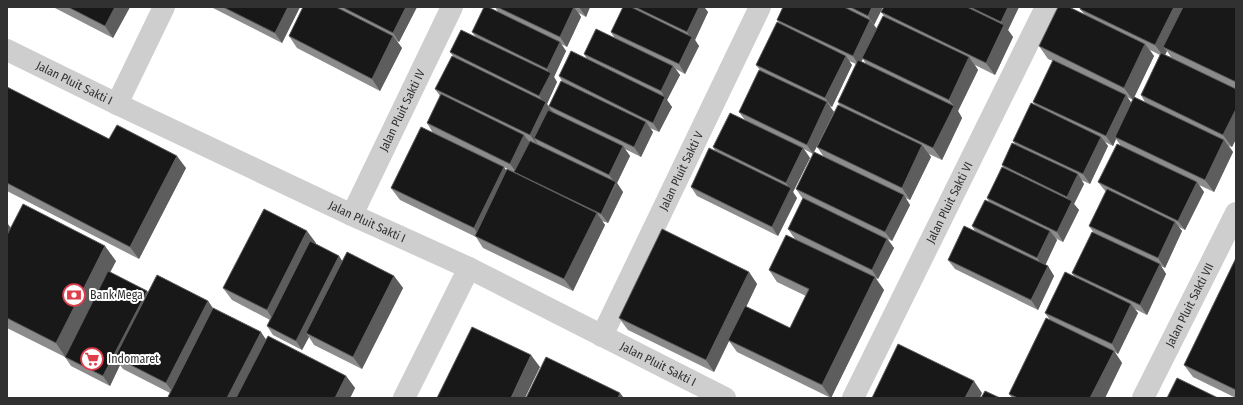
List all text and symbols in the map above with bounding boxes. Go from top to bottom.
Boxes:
street label: Jalan Pluit Sakti I [34,58,115,108]
street label: Jalan Pluit Sakti IV [377,66,428,154]
street label: Jalan Pluit Sakti V [656,128,707,213]
street label: Jalan Pluit Sakti VI [923,159,975,246]
street label: Jalan Pluit Sakti I [326,198,408,245]
street label: Jalan Pluit Sakti VII [1163,261,1217,349]
bank icon: Bank Mega [61,282,87,308]
place label: Bank Mega [90,288,143,302]
street label: Jalan Pluit Sakti I [618,339,698,389]
supermarket icon: Indomaret [79,346,105,372]
place label: Indomaret [108,352,159,366]

